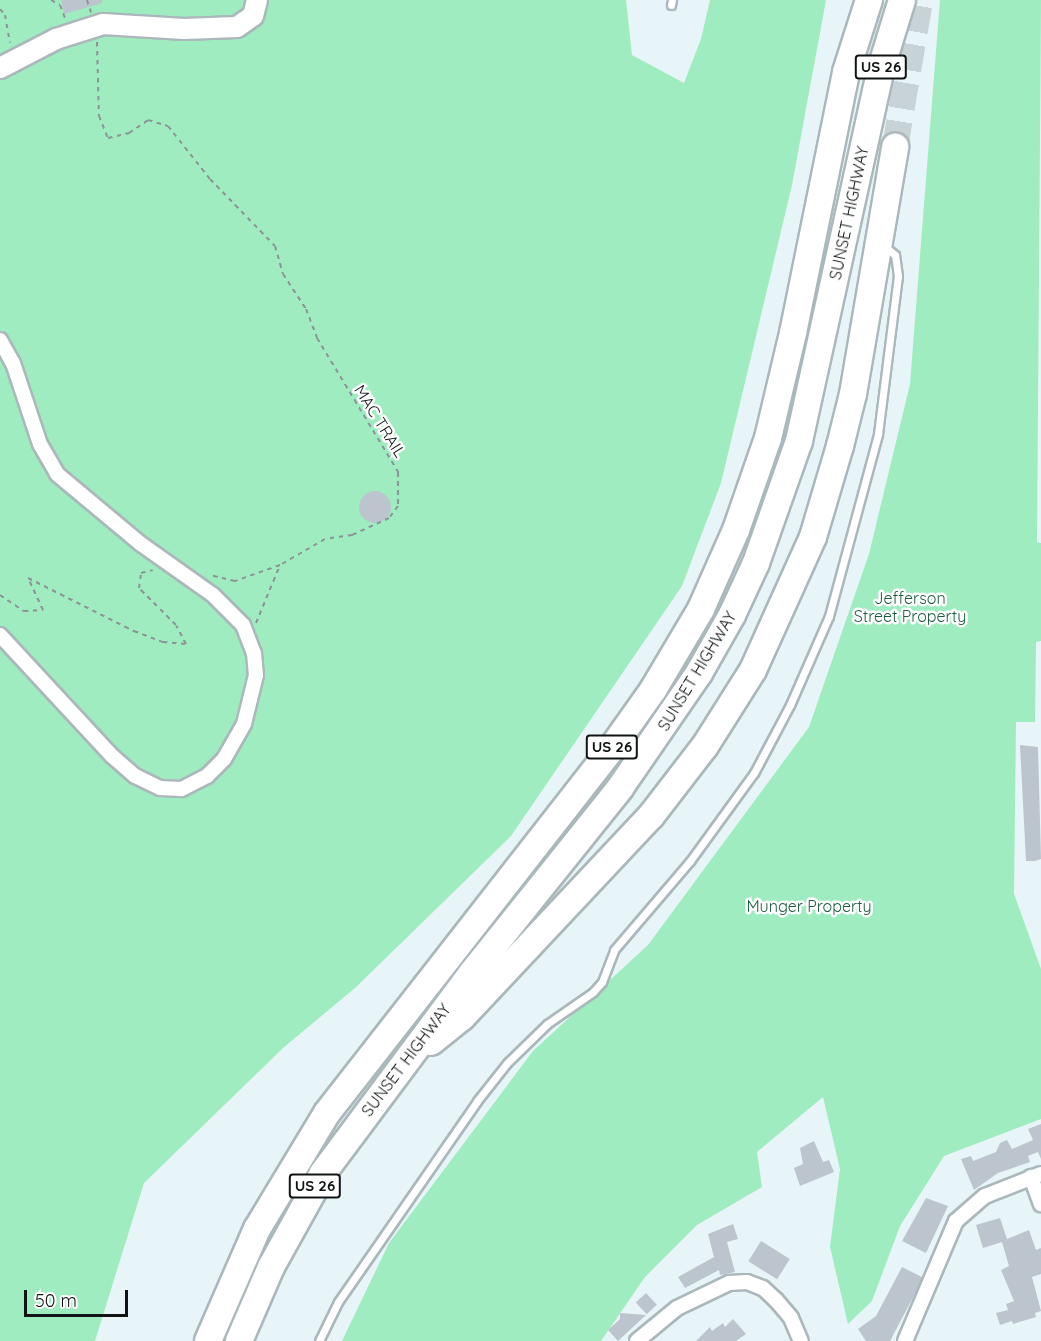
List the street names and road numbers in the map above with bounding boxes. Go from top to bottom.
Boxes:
road number: US 26 [854,55,908,79]
street label: SUNSET HIGHWAY [825,144,873,282]
street label: MAC TRAIL [350,381,410,461]
street label: SUNSET HIGHWAY [654,608,740,734]
road number: US 26 [585,735,639,759]
street label: SUNSET HIGHWAY [357,1000,455,1120]
road number: US 26 [288,1174,342,1198]

